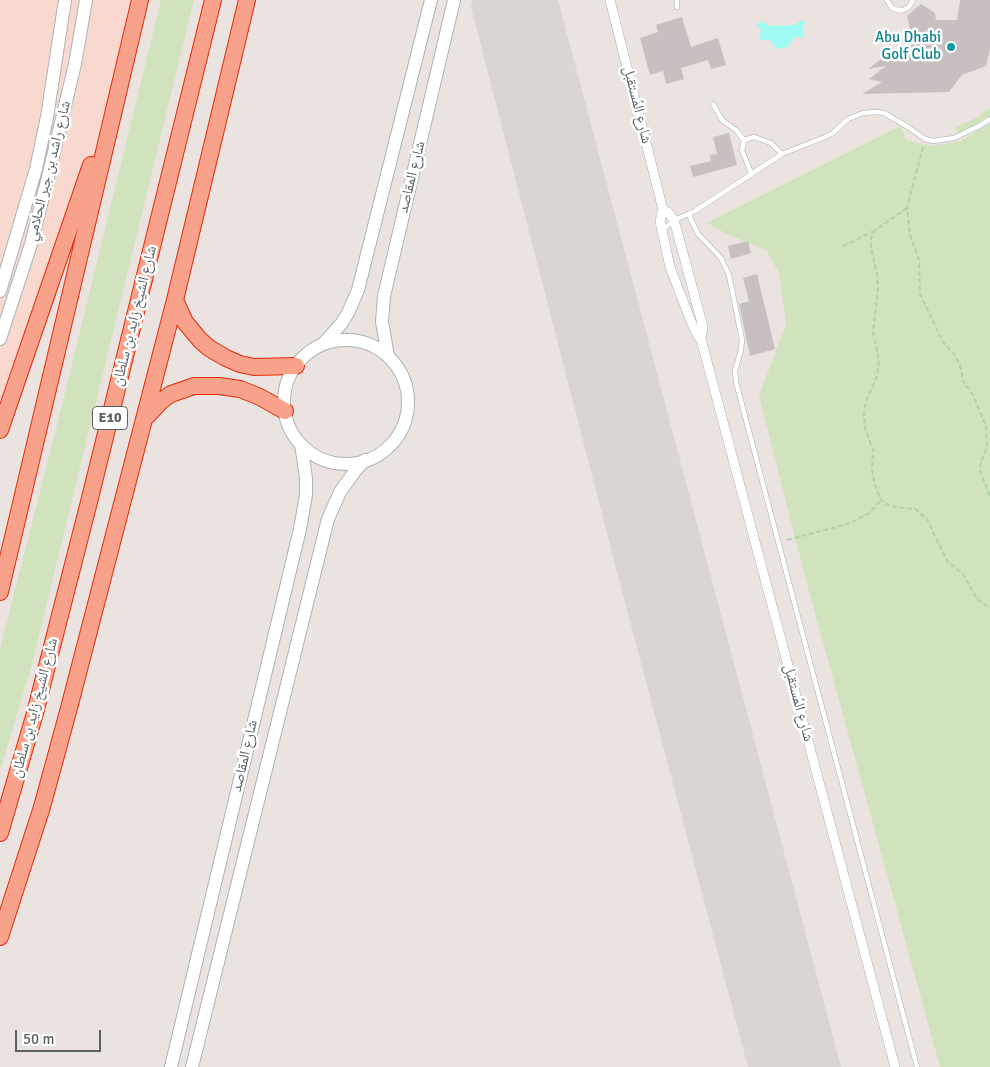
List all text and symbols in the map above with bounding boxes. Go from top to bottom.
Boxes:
place label: Abu Dhabi Golf Club [875,29,941,64]
marker: Abu Dhabi Golf Club [945,41,957,53]
street label: شارع المُستقبل [619,64,655,146]
street label: شارع راشد بن جبر الحلامي [23,99,75,243]
street label: شارع المقاصد [394,139,430,215]
street label: شارع الشيخ زايد بن سلطان [109,244,161,388]
road number: E10 [92,406,128,429]
street label: شارع الشيخ زايد بن سلطان [8,636,62,780]
street label: شارع المُستقبل [779,662,817,744]
street label: شارع المقاصد [228,718,262,794]
scale bar [18,1020,104,1052]
text: 50 m [23,1030,54,1048]

